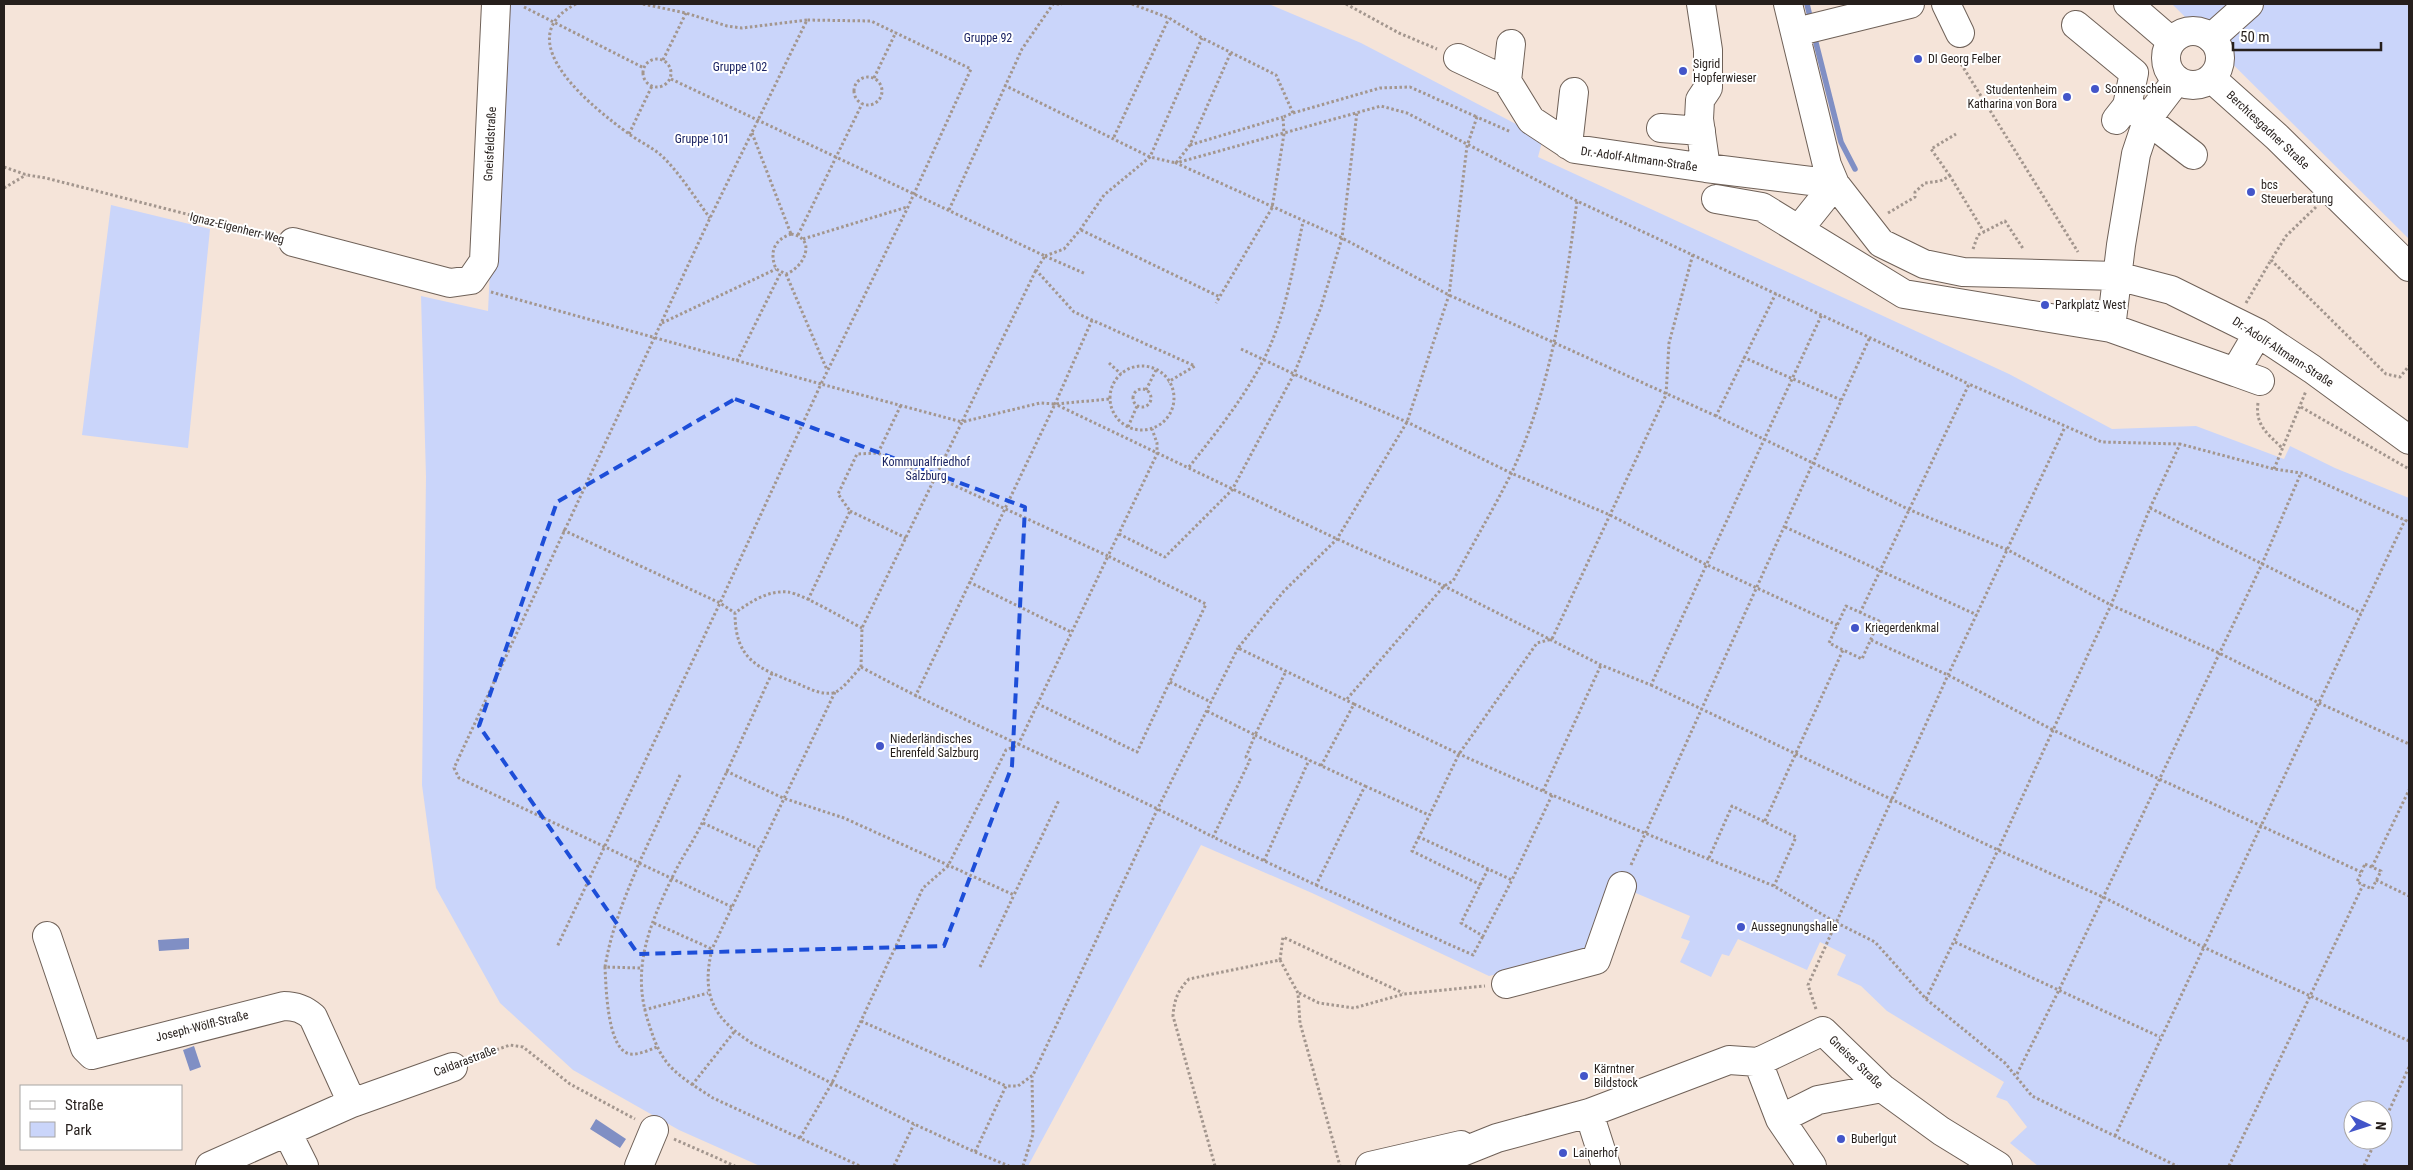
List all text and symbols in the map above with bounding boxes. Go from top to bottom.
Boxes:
scale bar [2233,20,2380,52]
text: 50 m [2240,28,2270,46]
park label: Gruppe 92 [964,31,1012,45]
place label: DI Georg Felber [1928,52,2001,66]
marker: DI Georg Felber [1912,53,1924,65]
place label: Sigrid Hopferwieser [1693,57,1757,85]
park label: Gruppe 102 [713,60,767,74]
marker: Sigrid Hopferwieser [1677,65,1689,77]
place label: Sonnenschein [2105,82,2171,96]
place label: Studentenheim Katharina von Bora [1968,83,2057,111]
marker: Sonnenschein [2089,83,2101,95]
street label: Berchtesgadner Straße [2224,88,2313,172]
marker: Studentenheim Katharina von Bora [2061,91,2073,103]
street label: Gneisfeldstraße [481,106,499,182]
park label: Gruppe 101 [675,132,729,146]
street label: Dr.-Adolf-Altmann-Straße [1580,144,1699,174]
place label: bcs Steuerberatung [2261,178,2333,206]
marker: bcs Steuerberatung [2245,186,2257,198]
street label: Ignaz-Eigenherr-Weg [188,209,286,247]
place label: Parkplatz West [2055,298,2126,312]
marker: Parkplatz West [2039,299,2051,311]
street label: Dr.-Adolf-Altmann-Straße [2230,314,2337,390]
park label: Kommunalfriedhof Salzburg [882,455,970,483]
place label: Kriegerdenkmal [1865,621,1939,635]
marker: Kriegerdenkmal [1849,622,1861,634]
place label: Niederländisches Ehrenfeld Salzburg [890,732,979,760]
marker: Niederländisches Ehrenfeld Salzburg [874,740,886,752]
place label: Aussegnungshalle [1751,920,1838,934]
marker: Aussegnungshalle [1735,921,1747,933]
street label: Joseph-Wölfl-Straße [154,1008,250,1044]
street label: Gneiser Straße [1826,1033,1886,1091]
street label: Caldarastraße [432,1042,499,1079]
place label: Kärntner Bildstock [1594,1062,1638,1090]
marker: Kärntner Bildstock [1578,1070,1590,1082]
legend [20,1085,182,1150]
text: Straße [65,1096,104,1114]
north arrow [2343,1100,2393,1150]
text: Park [65,1121,92,1139]
text: N [2373,1121,2389,1131]
place label: Buberlgut [1851,1132,1897,1146]
marker: Buberlgut [1835,1133,1847,1145]
place label: Lainerhof [1573,1146,1618,1160]
marker: Lainerhof [1557,1147,1569,1159]

